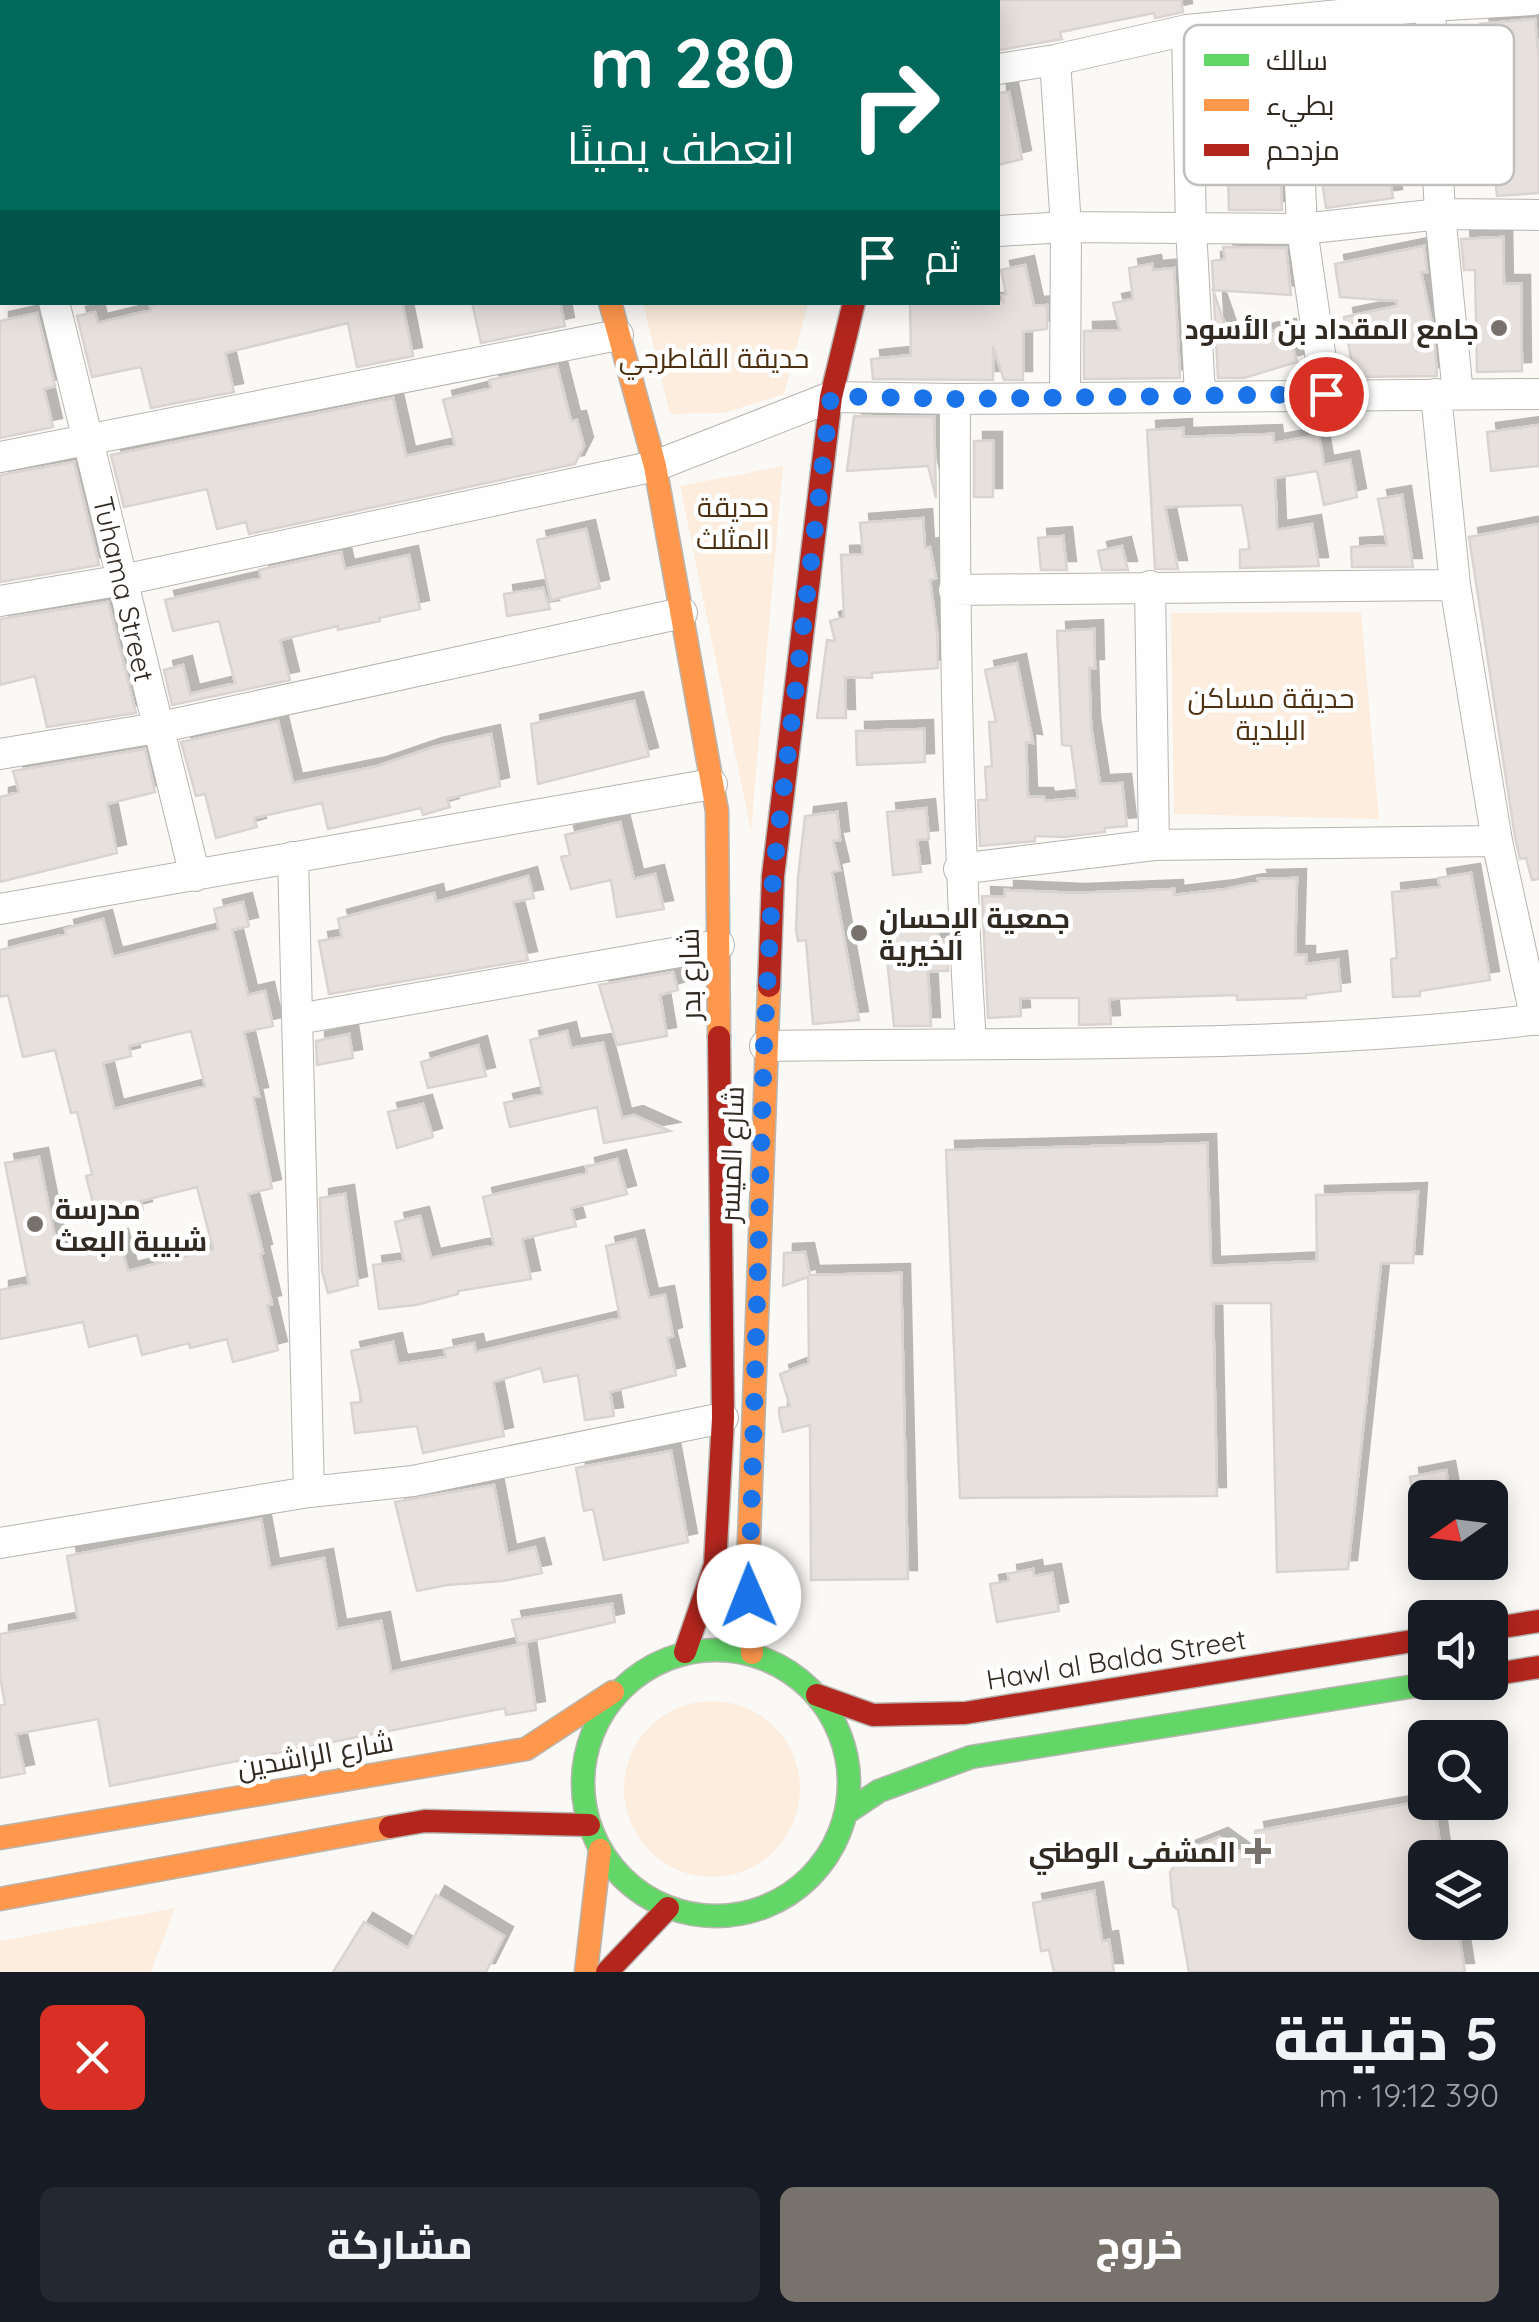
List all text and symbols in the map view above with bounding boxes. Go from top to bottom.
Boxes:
text: 280 m [590,18,795,106]
legend [1184,25,1514,185]
icon: right [830,40,960,170]
text: سالك [1266,42,1328,77]
text: بطيء [1266,87,1334,127]
text: انعطف يمينًا [567,119,795,175]
text: مزدحم [1266,132,1340,170]
icon: arrive [850,230,905,285]
text: ثم [925,234,960,282]
place label: جامع المقداد بن الأسود [1185,311,1479,348]
marker: جامع المقداد بن الأسود [1488,317,1510,339]
park label: حديقة القاطرجي [619,340,809,380]
pin [1284,352,1369,437]
icon: arrive [1299,367,1354,422]
park label: حديقة المثلث [696,489,770,556]
street label: Tuhama Street [86,493,162,685]
park label: حديقة مساكن البلدية [1187,680,1355,747]
place label: جمعية الإحسان الخيرية [879,900,1070,967]
marker: جمعية الإحسان الخيرية [848,922,870,944]
street label: شارع بدر [671,928,709,1022]
street label: شارع الميسر [711,1085,753,1225]
place label: مدرسة شبيبة البعث [55,1191,207,1258]
marker: مدرسة شبيبة البعث [24,1213,46,1235]
north arrow [1408,1480,1508,1580]
map controls [1408,1480,1508,1940]
position arrow [697,1544,801,1648]
button: sound [1408,1600,1508,1700]
street label: Hawl al Balda Street [984,1621,1248,1697]
button: search [1408,1720,1508,1820]
street label: شارع الراشدين [234,1723,396,1787]
place label: المشفى الوطني [1029,1834,1236,1875]
marker: المشفى الوطني [1245,1838,1271,1864]
button: layers [1408,1840,1508,1940]
text: 5 دقيقة [1273,2000,1499,2075]
button: close [40,2005,145,2110]
text: 390 m · 19:12 [1318,2075,1499,2115]
button: مشاركة [40,2187,760,2302]
button: خروج [780,2187,1499,2302]

